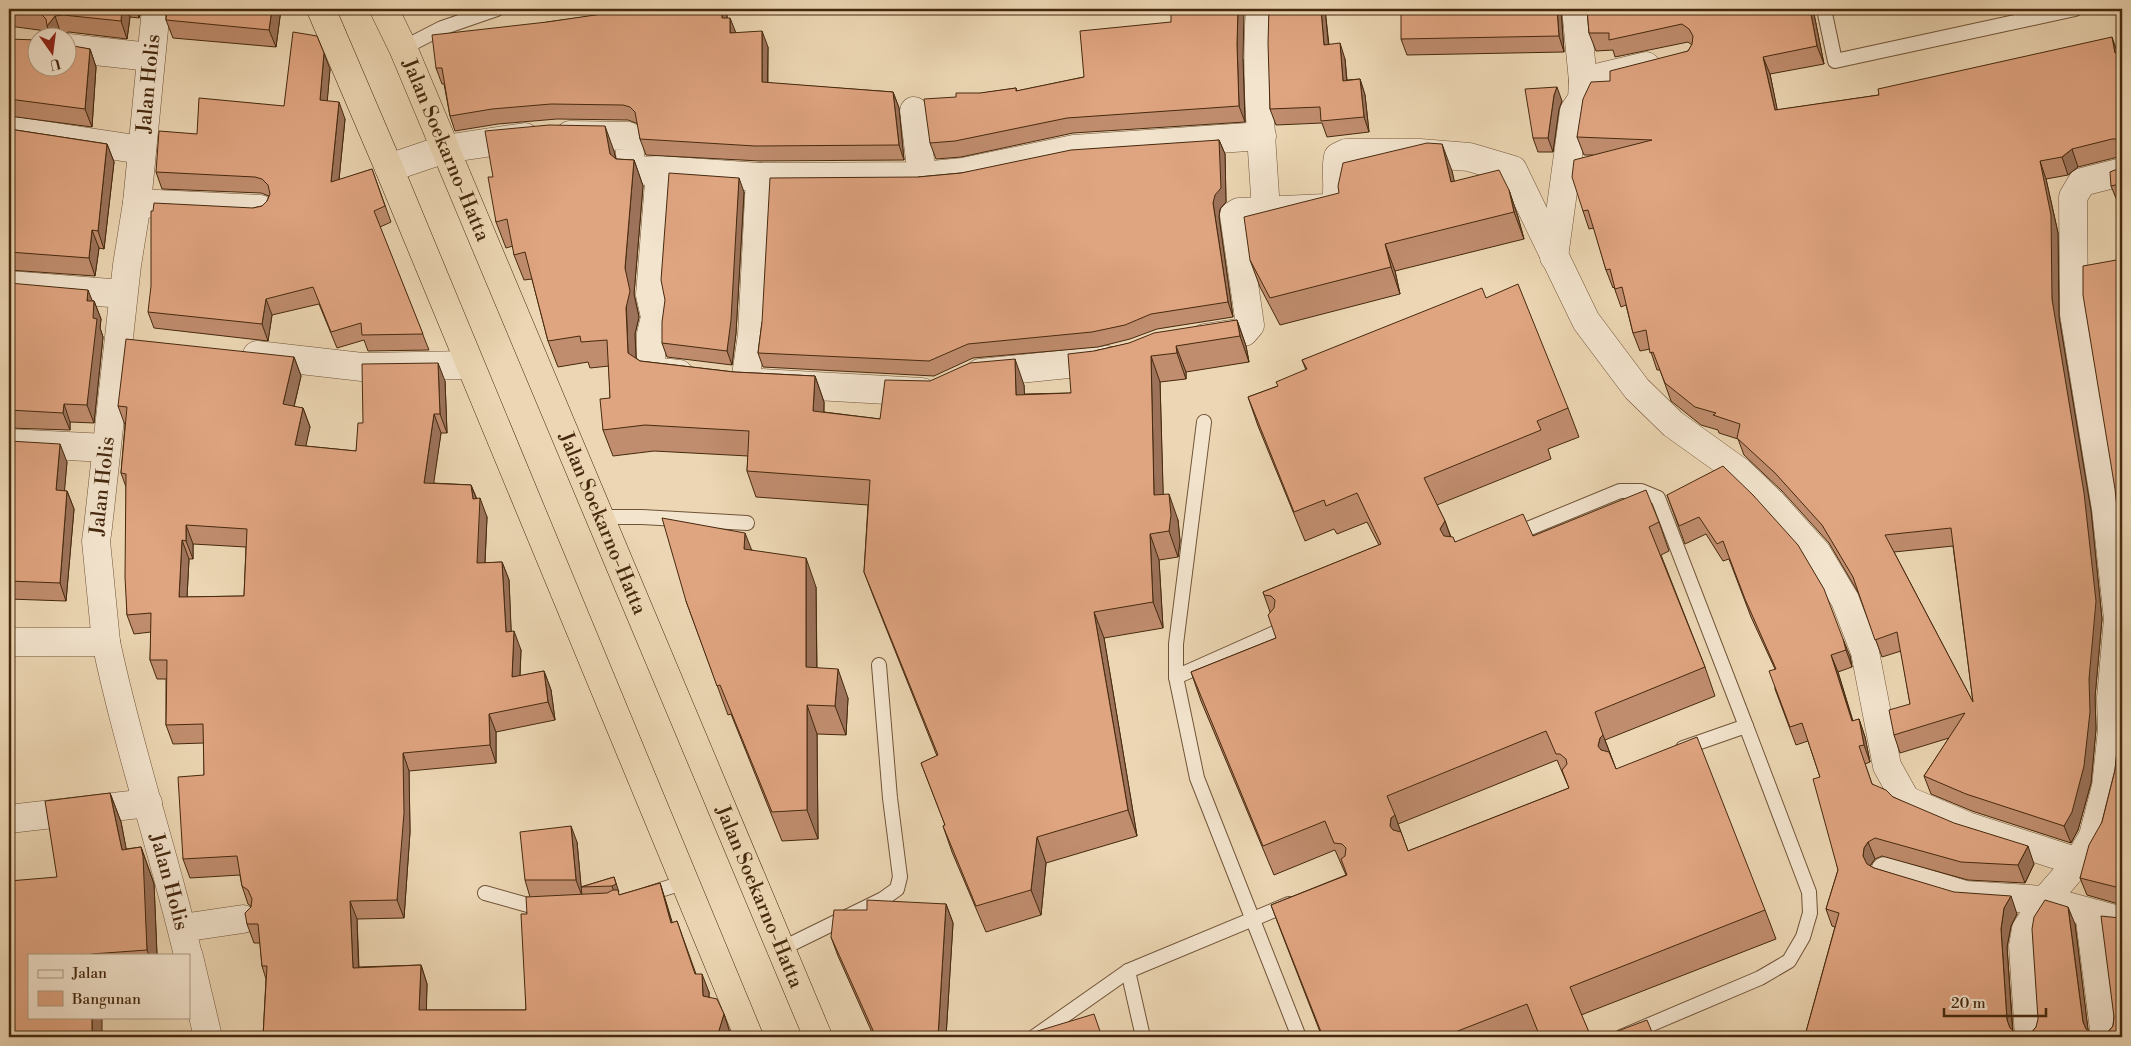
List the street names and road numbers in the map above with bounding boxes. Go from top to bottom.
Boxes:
street label: Jalan Holis [131,33,166,135]
street label: Jalan Soekarno-Hatta [396,54,496,246]
street label: Jalan Soekarno-Hatta [553,428,652,619]
street label: Jalan Holis [84,435,120,538]
street label: Jalan Soekarno-Hatta [709,801,809,993]
street label: Jalan Holis [144,830,194,933]

